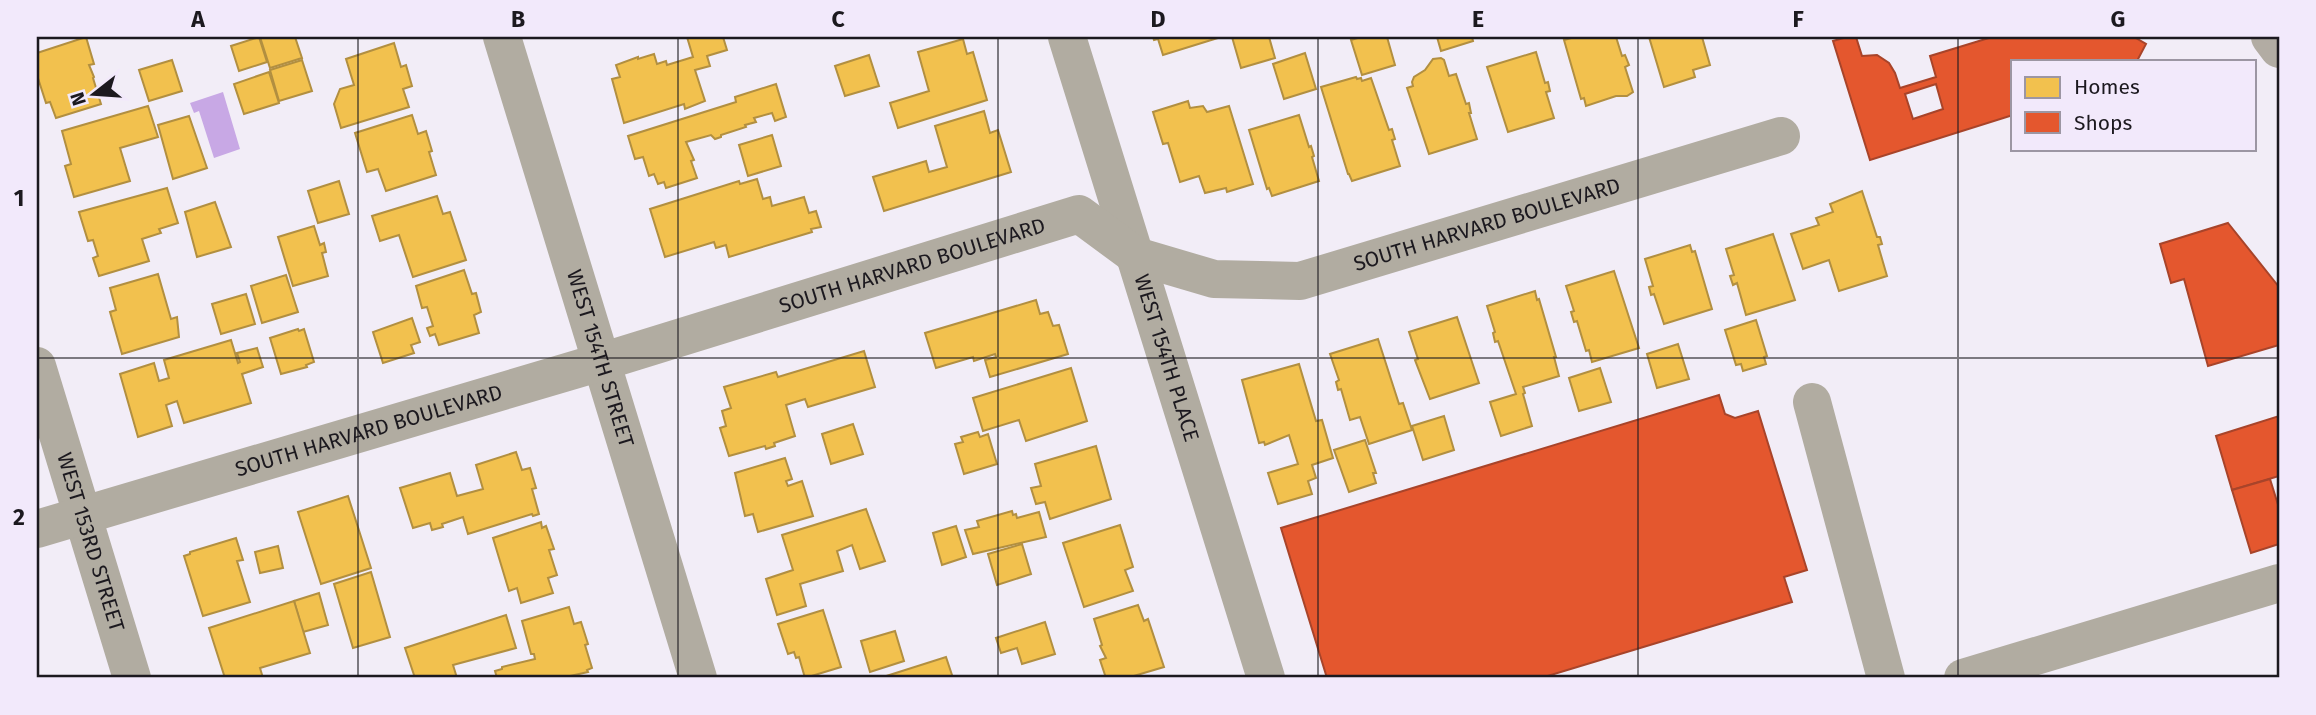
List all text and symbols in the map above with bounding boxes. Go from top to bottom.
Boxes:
text: A [190,5,205,33]
text: B [511,5,525,33]
text: C [831,5,845,33]
text: D [1151,5,1166,33]
text: E [1472,5,1484,33]
text: F [1792,5,1804,33]
text: G [2111,5,2125,33]
north arrow [60,60,130,130]
legend [2011,60,2256,150]
text: Homes [2074,74,2140,100]
text: N [65,89,91,108]
text: Shops [2074,110,2132,136]
street label: SOUTH HARVARD BOULEVARD [1350,172,1624,277]
text: 1 [14,184,24,212]
street label: SOUTH HARVARD BOULEVARD [776,212,1049,319]
street label: WEST 154TH STREET [561,266,640,450]
street label: WEST 154TH PLACE [1128,271,1205,445]
street label: SOUTH HARVARD BOULEVARD [232,379,505,483]
street label: WEST 153RD STREET [51,449,130,635]
text: 2 [13,503,25,531]

